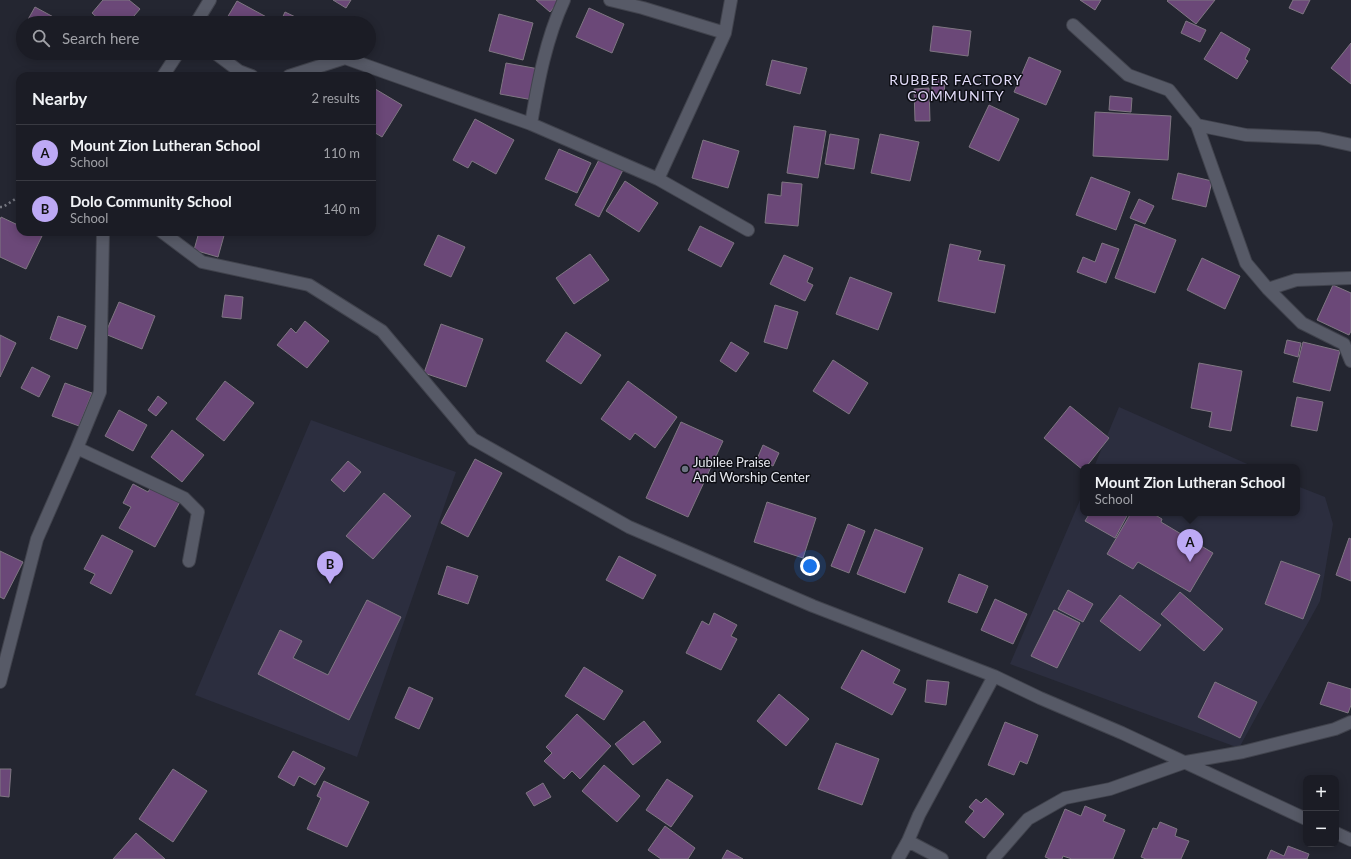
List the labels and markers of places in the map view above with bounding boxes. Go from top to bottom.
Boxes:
place label: Jubilee Praise And Worship Center [693,454,810,485]
marker: Jubilee Praise And Worship Center [680,464,690,474]
pin: A [1177,529,1203,562]
pin: B [317,551,343,584]

